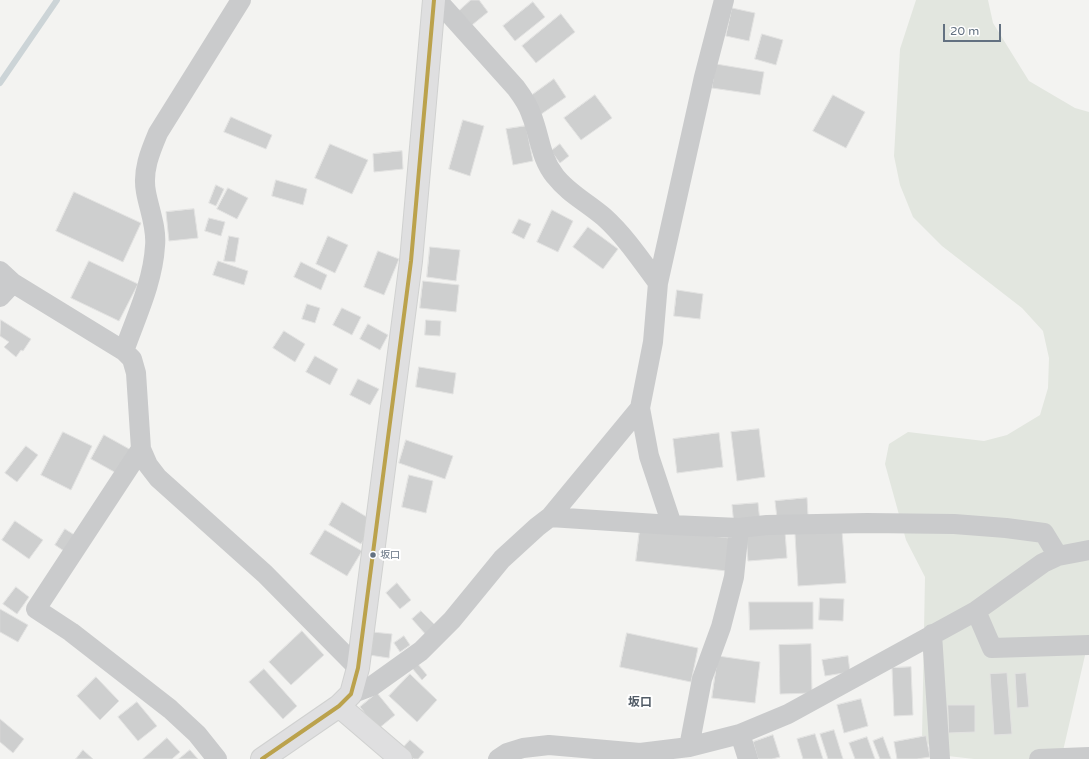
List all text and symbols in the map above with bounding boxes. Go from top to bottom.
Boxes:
scale bar [945,16,1003,42]
text: 20 m [950,24,979,38]
place label: 坂口 [380,549,400,561]
marker: 坂口 [368,550,378,560]
district label: 坂口 [628,696,652,710]

